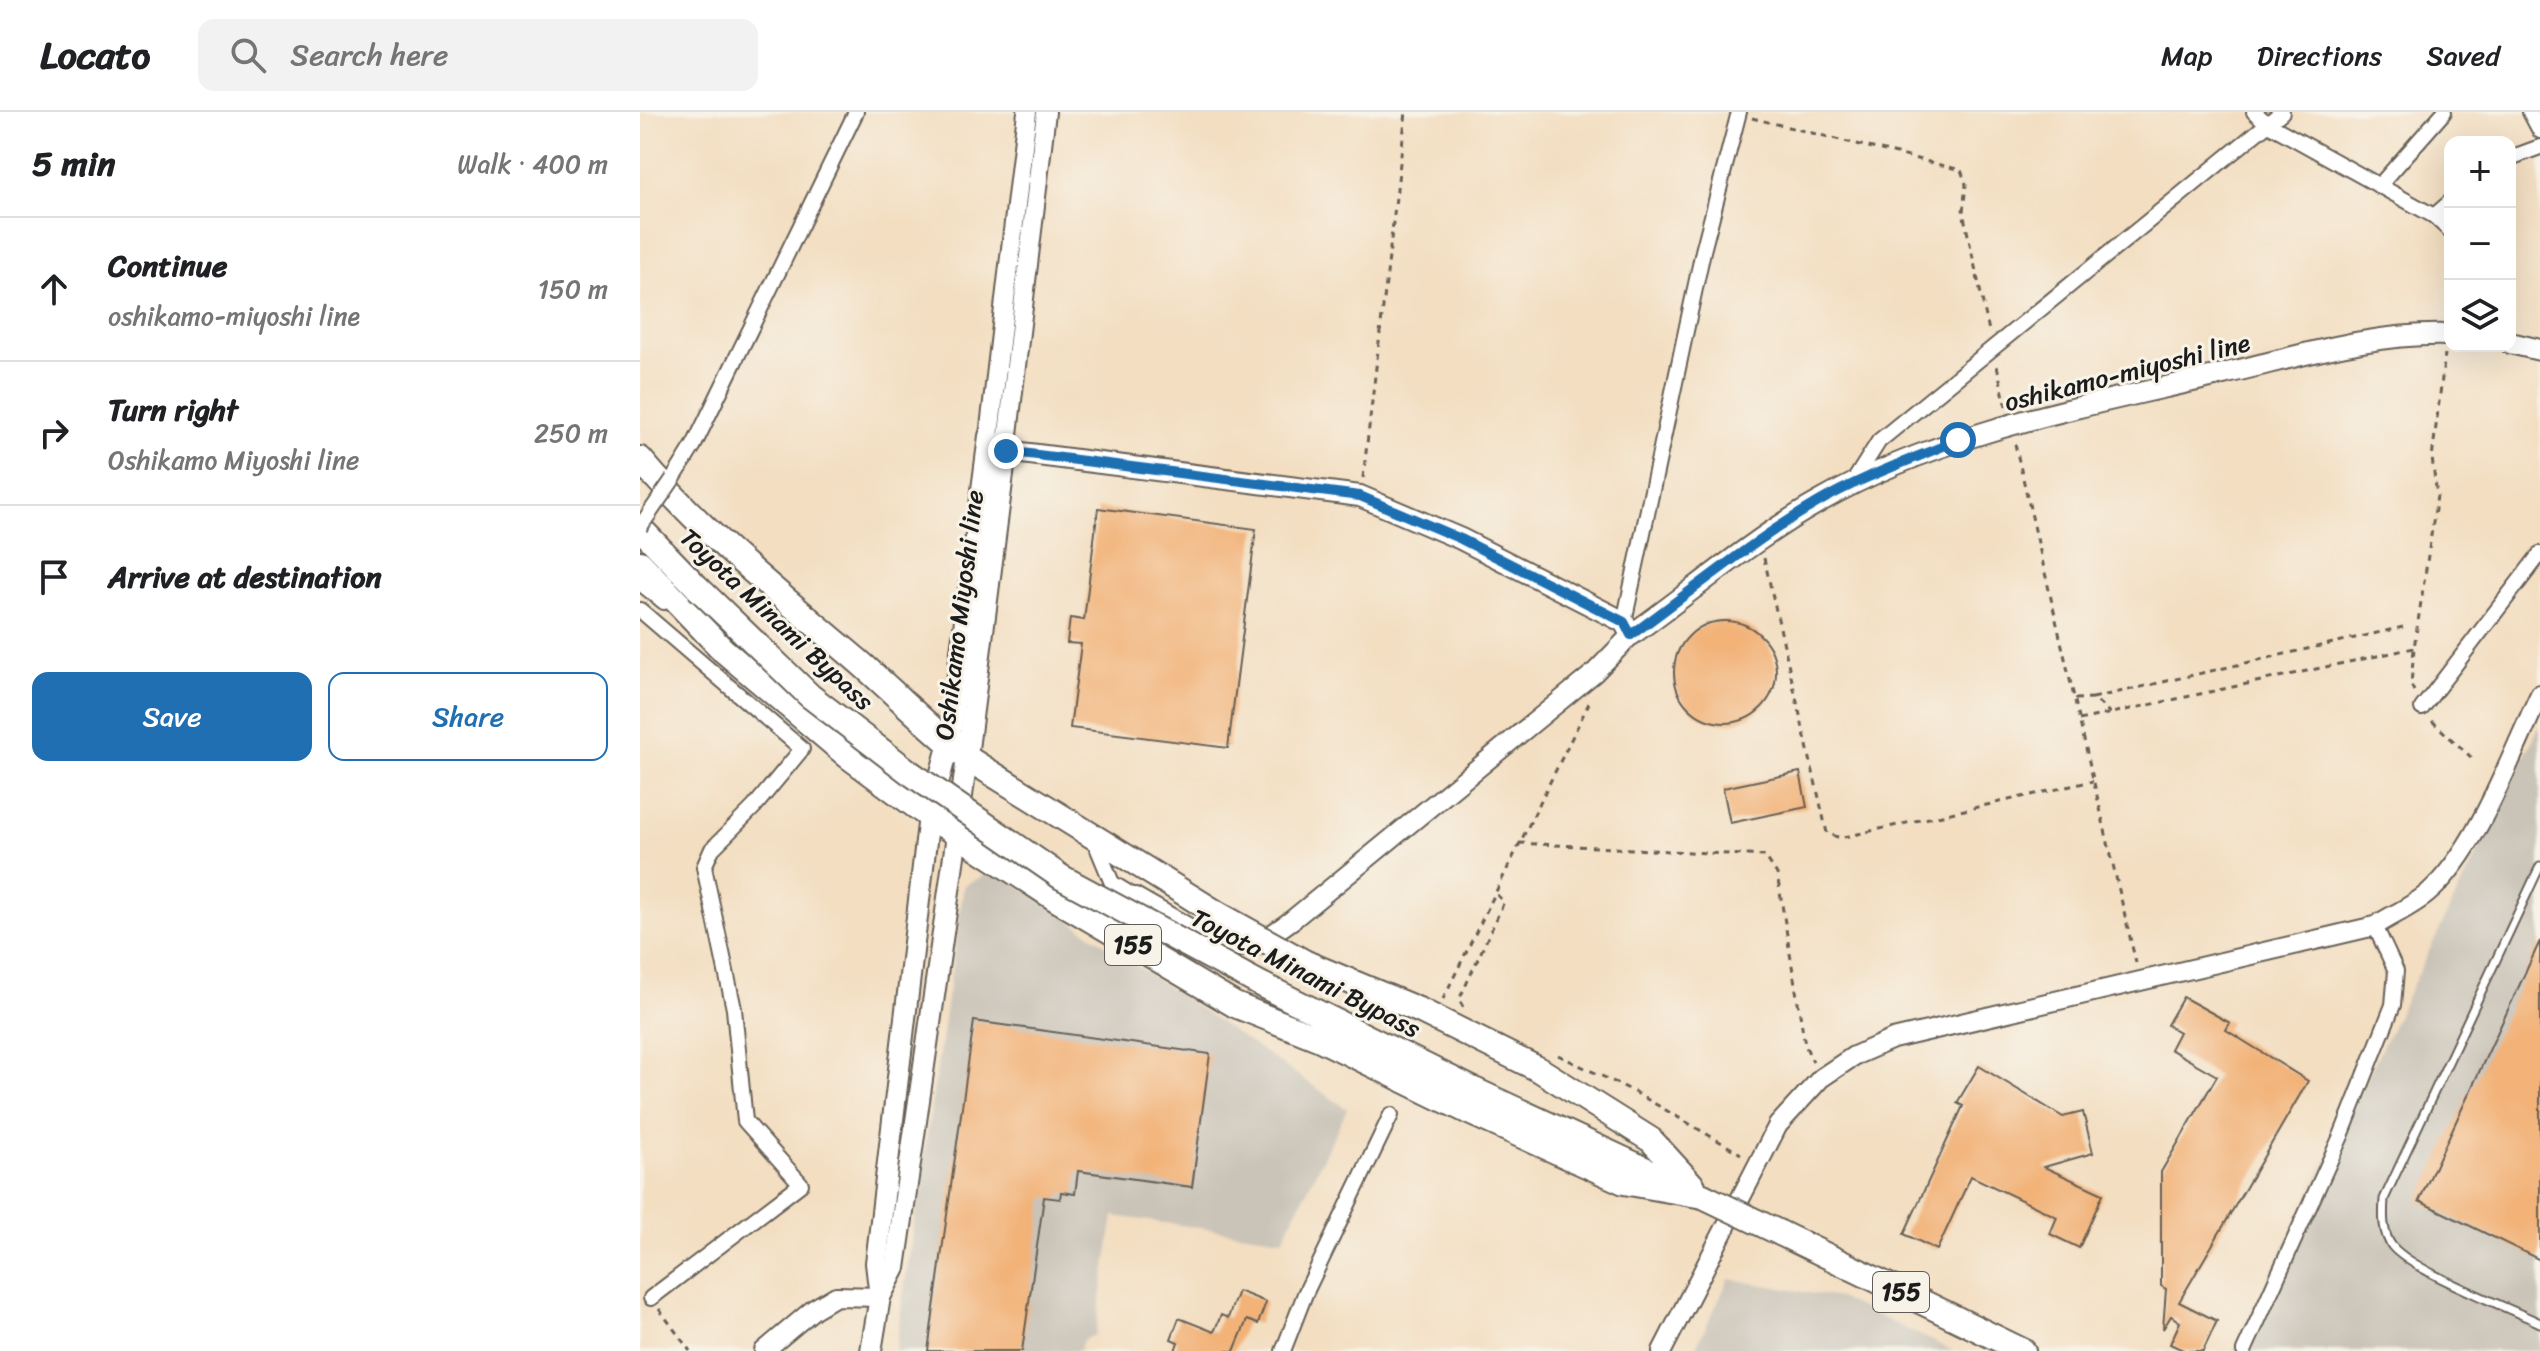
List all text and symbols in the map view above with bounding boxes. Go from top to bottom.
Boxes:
search box [198,19,758,91]
text: Locato [40,22,150,89]
text: Search here [290,28,448,82]
text: Map [2161,31,2213,80]
text: Directions [2257,31,2382,80]
text: Saved [2426,31,2500,80]
icon: search [226,33,270,77]
text: 5 min [32,134,115,194]
map controls [2444,136,2516,352]
button: + [2444,136,2516,208]
text: Walk · 400 m [457,141,608,187]
button: − [2444,208,2516,280]
text: Continue [108,239,227,293]
text: 150 m [538,266,608,312]
icon: ahead [32,267,76,311]
button: layers [2444,280,2516,352]
text: oshikamo-miyoshi line [108,293,360,339]
street label: oshikamo-miyoshi line [1999,319,2255,425]
text: Turn right [108,383,238,437]
text: 250 m [534,410,608,456]
icon: right [32,411,76,455]
route start [1940,422,1976,458]
route end [988,433,1024,469]
text: Oshikamo Miyoshi line [108,437,359,483]
street label: Oshikamo Miyoshi line [921,487,997,743]
street label: Toyota Minami Bypass [669,516,885,722]
text: Arrive at destination [108,550,382,604]
icon: arrive [32,555,76,599]
button: Save [32,672,312,761]
button: Share [328,672,608,761]
street label: Toyota Minami Bypass [1183,895,1429,1051]
road number: 155 [1105,925,1161,965]
road number: 155 [1873,1272,1929,1312]

